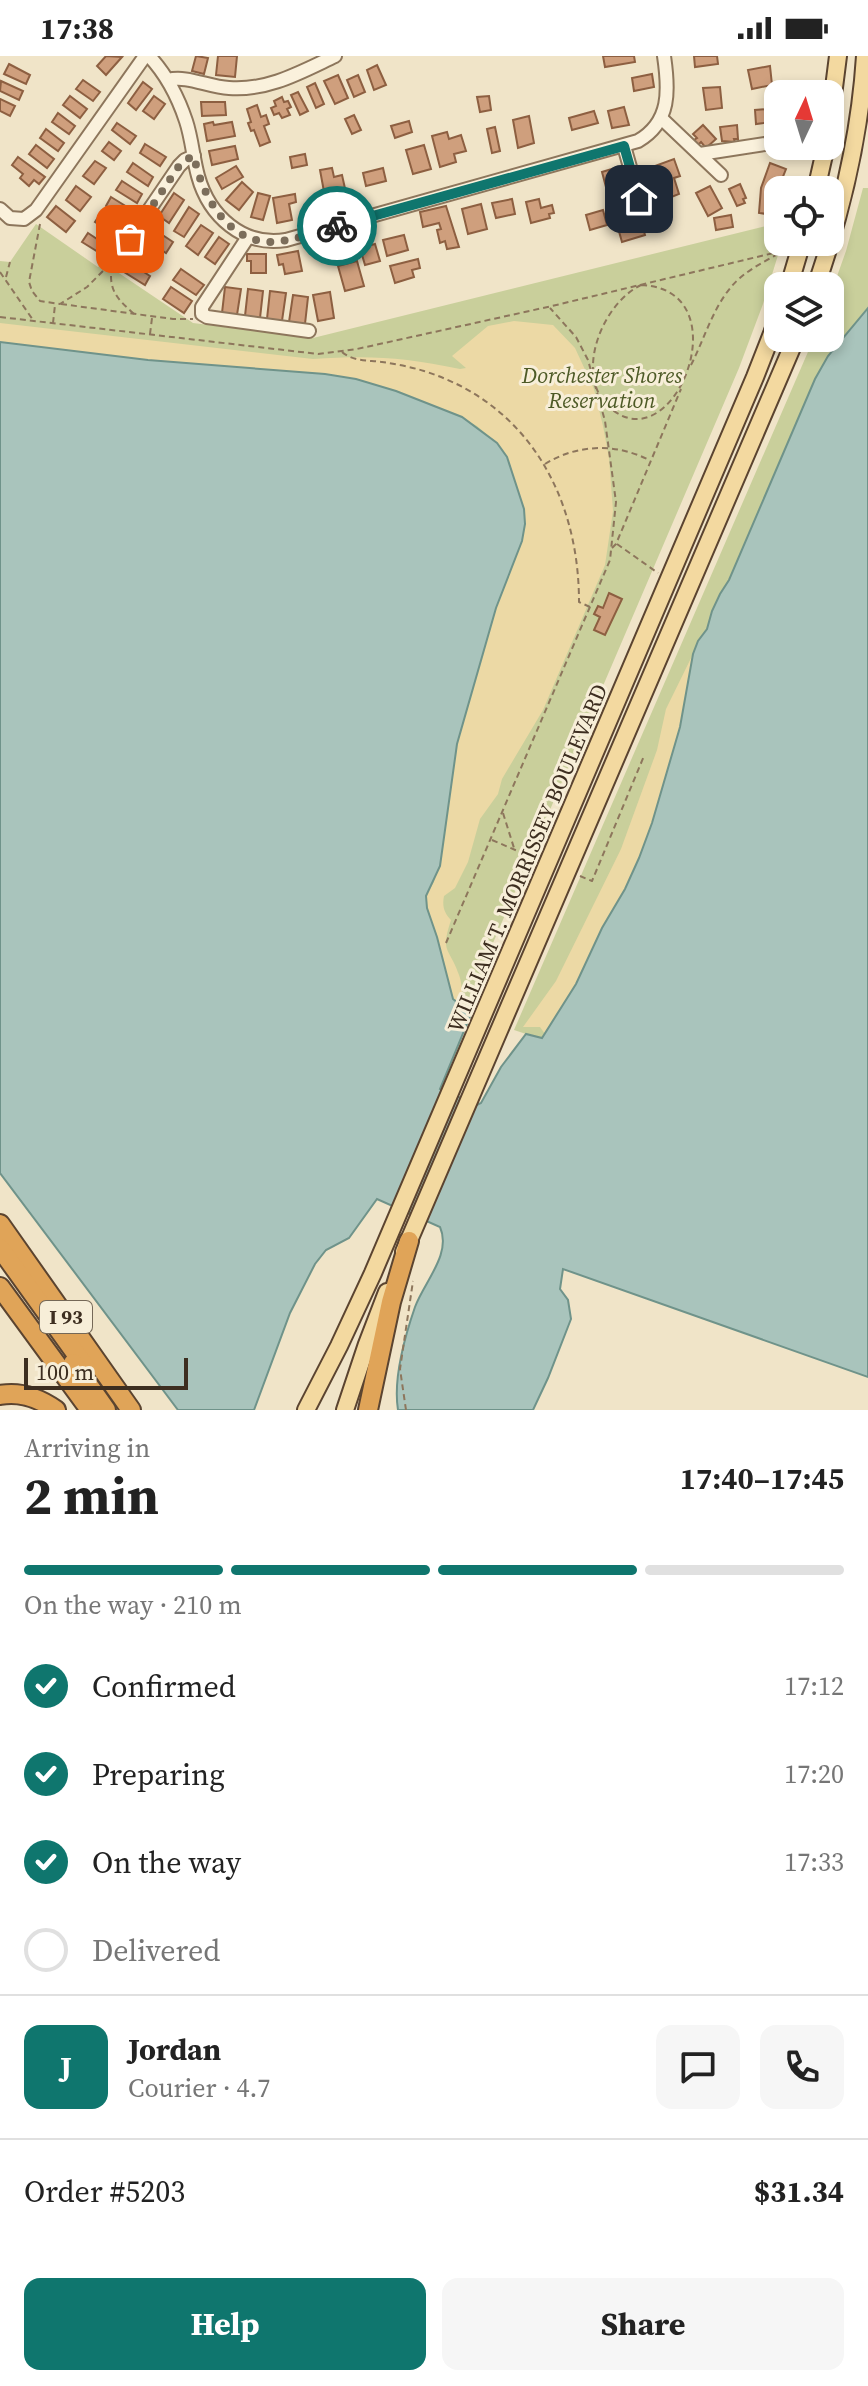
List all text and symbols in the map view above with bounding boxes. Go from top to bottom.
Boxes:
text: 17:38 [40,8,114,49]
north arrow [764,80,844,160]
map controls [764,80,844,352]
pin [605,165,673,233]
button: locate [764,176,844,256]
icon: home [617,177,661,221]
courier [297,186,377,266]
icon: bike [315,204,359,248]
pin [96,205,164,273]
icon: bag [108,217,152,261]
button: layers [764,272,844,352]
park label: Dorchester Shores Reservation [521,360,682,415]
street label: WILLIAM T. MORRISSEY BOULEVARD [440,679,614,1037]
road number: I 93 [40,1301,92,1333]
scale bar [24,1354,188,1390]
text: 100 m [36,1357,94,1387]
text: Arriving in [24,1430,150,1466]
text: 17:40–17:45 [680,1458,844,1499]
text: 2 min [24,1460,159,1531]
text: On the way · 210 m [24,1587,242,1623]
icon: check [24,1664,68,1708]
text: Confirmed [92,1666,236,1707]
text: 17:12 [784,1668,844,1704]
icon: check [24,1752,68,1796]
text: Preparing [92,1754,225,1795]
text: 17:20 [784,1756,844,1792]
icon: check [24,1840,68,1884]
text: On the way [92,1842,241,1883]
text: 17:33 [784,1844,844,1880]
text: Delivered [92,1930,220,1971]
button: chat [656,2025,740,2109]
button: phone [760,2025,844,2109]
text: Jordan [128,2029,221,2070]
text: J [60,2047,72,2088]
text: Courier · 4.7 [128,2070,270,2106]
text: Order #5203 [24,2171,185,2212]
text: $31.34 [754,2171,844,2212]
button: Help [24,2278,426,2370]
button: Share [442,2278,844,2370]

